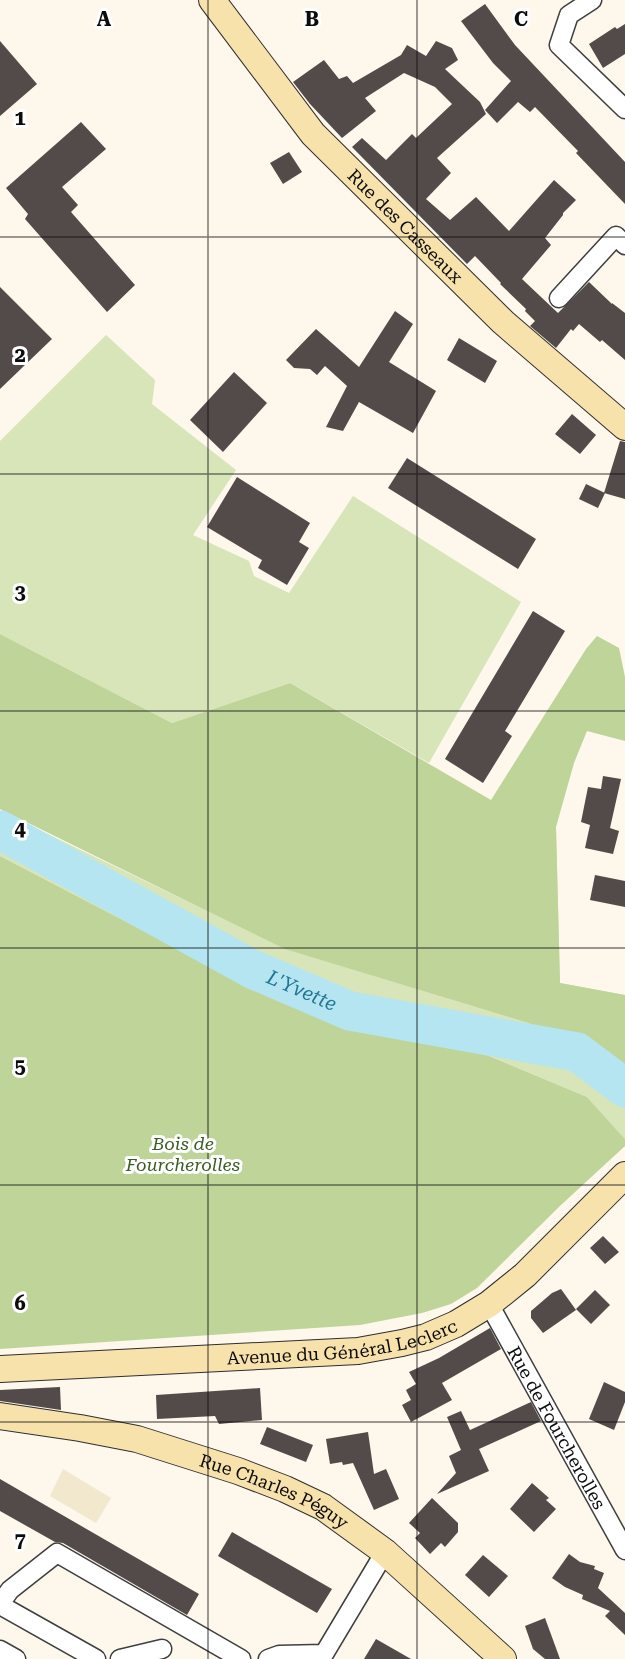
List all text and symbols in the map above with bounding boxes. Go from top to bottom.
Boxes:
text: A [97,7,112,31]
text: B [305,7,319,31]
text: C [514,7,528,31]
text: 1 [14,106,26,130]
street label: Rue des Casseaux [344,164,468,287]
text: 2 [14,343,26,367]
text: 3 [14,580,26,604]
text: 4 [14,817,26,841]
water label: L'Yvette [262,964,340,1016]
text: 5 [14,1054,26,1078]
park label: Bois de Fourcherolles [125,1133,240,1175]
text: 6 [14,1291,26,1315]
street label: Avenue du Général Leclerc [226,1314,460,1368]
street label: Rue de Fourcherolles [504,1342,611,1512]
street label: Rue Charles Péguy [197,1449,353,1533]
text: 7 [14,1528,26,1552]

